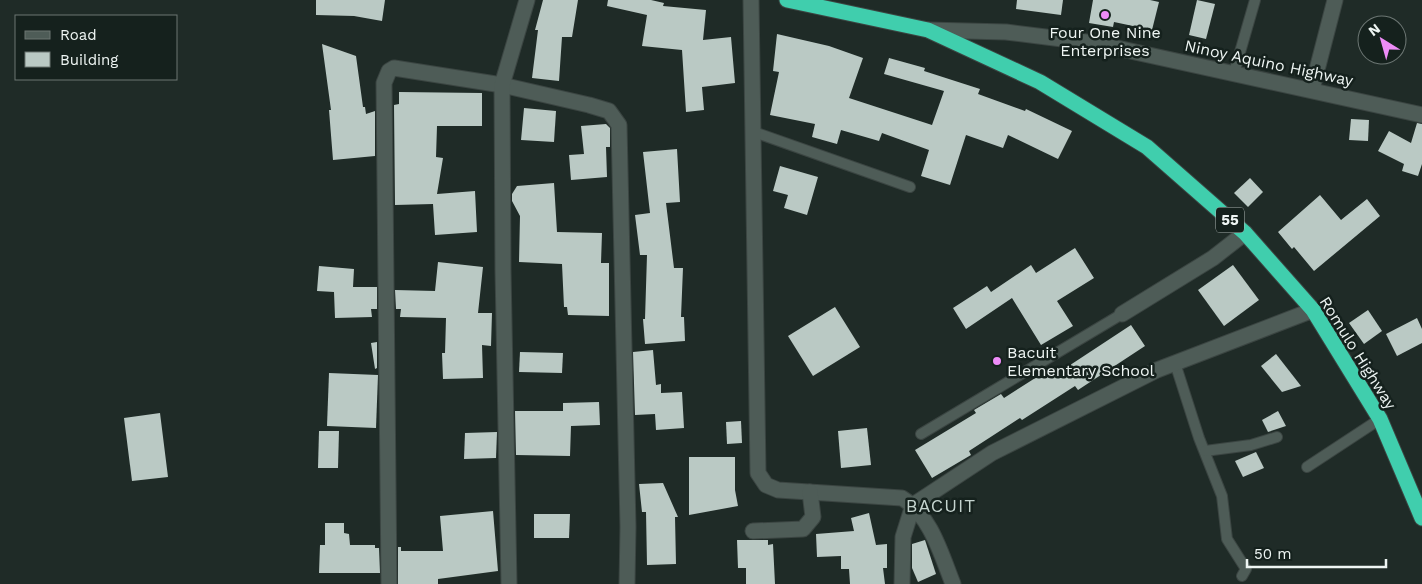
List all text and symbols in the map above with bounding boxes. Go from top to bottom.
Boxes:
marker: Four One Nine Enterprises [1099,9,1111,21]
legend [15,15,178,80]
north arrow [1357,15,1407,65]
text: N [1365,20,1383,39]
place label: Four One Nine Enterprises [1049,23,1161,60]
text: Road [60,26,97,44]
street label: Ninoy Aquino Highway [1183,36,1356,90]
text: Building [60,51,118,69]
road number: 55 [1216,208,1244,232]
street label: Romulo Highway [1316,293,1401,414]
place label: Bacuit Elementary School [1007,343,1155,380]
marker: Bacuit Elementary School [991,355,1003,367]
district label: BACUIT [906,495,976,516]
scale bar [1247,536,1386,568]
text: 50 m [1254,545,1291,563]

